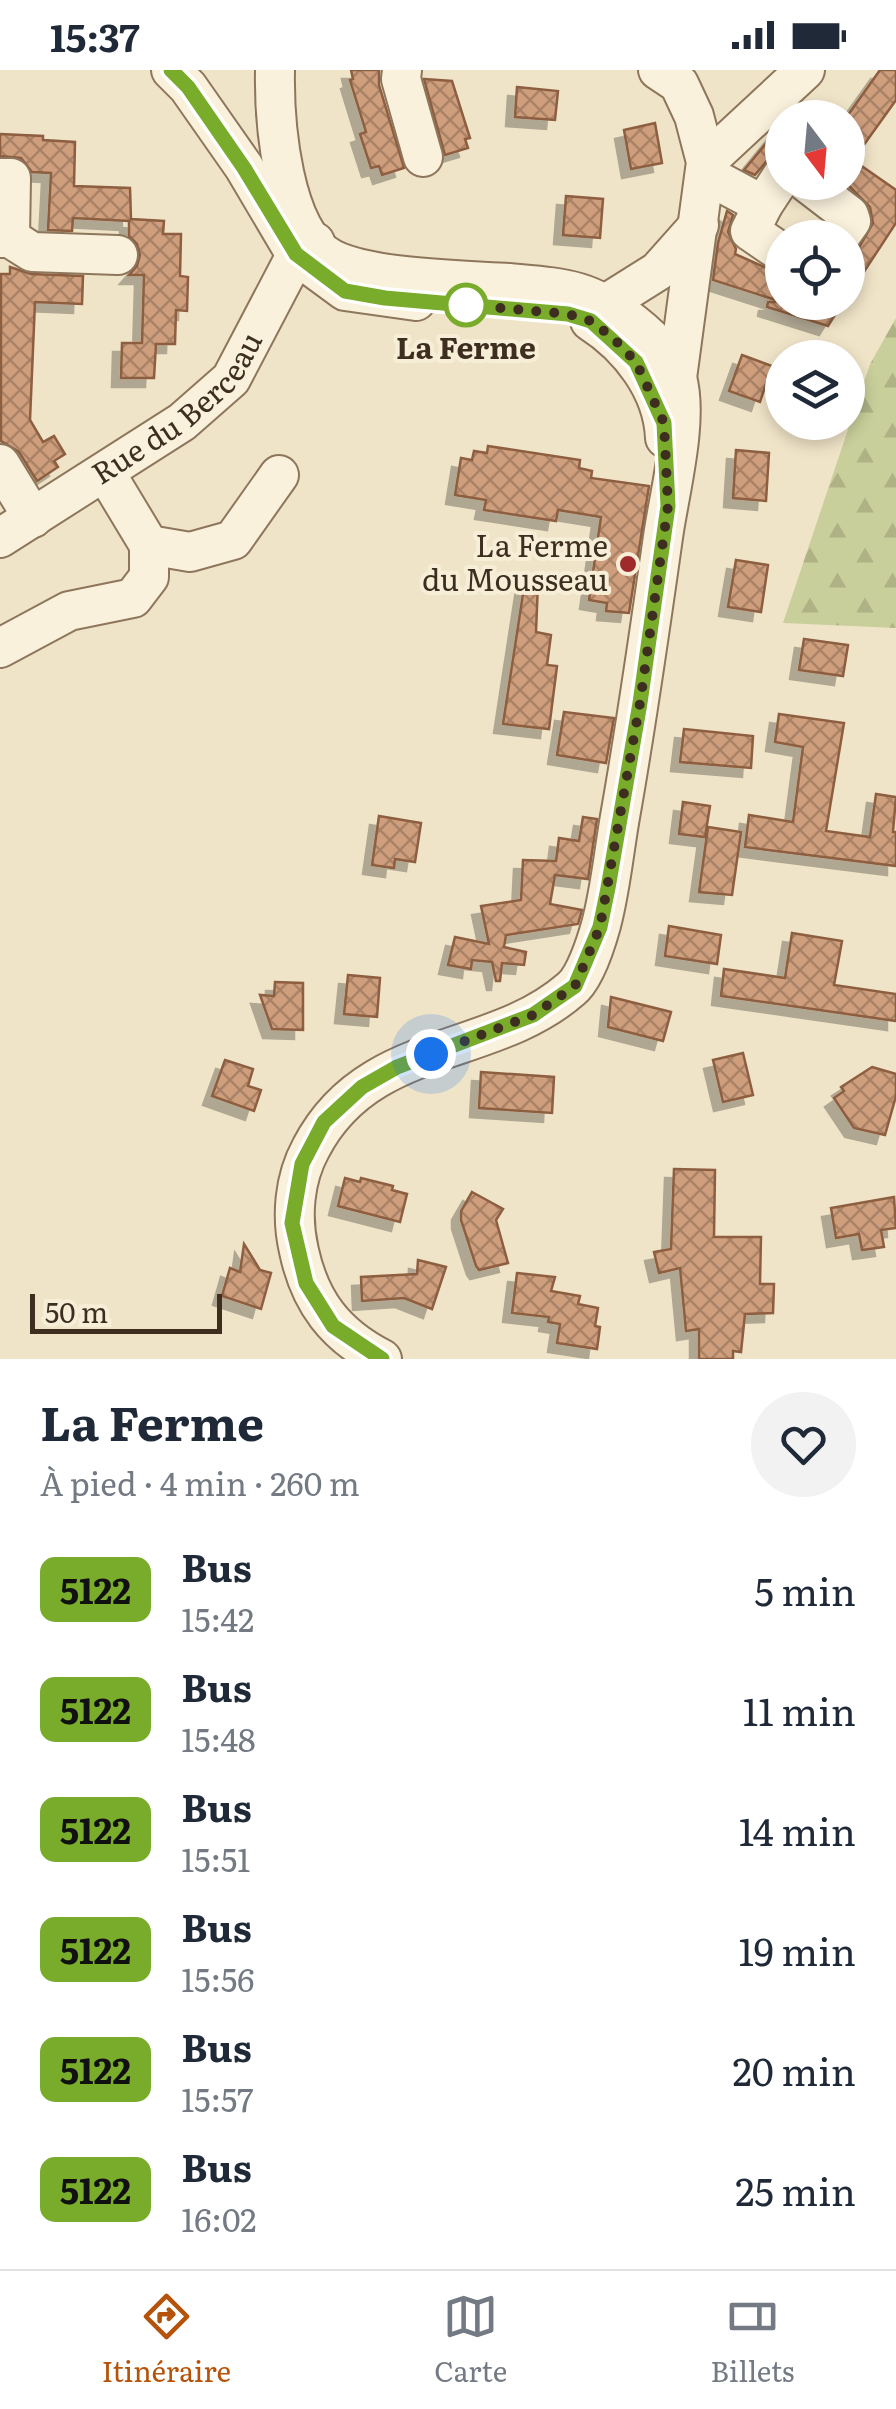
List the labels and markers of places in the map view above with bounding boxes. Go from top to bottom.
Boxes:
marker: La Ferme [445,284,487,326]
place label: La Ferme [396,324,536,368]
place label: La Ferme du Mousseau [422,522,608,600]
marker: La Ferme du Mousseau [617,553,639,575]

